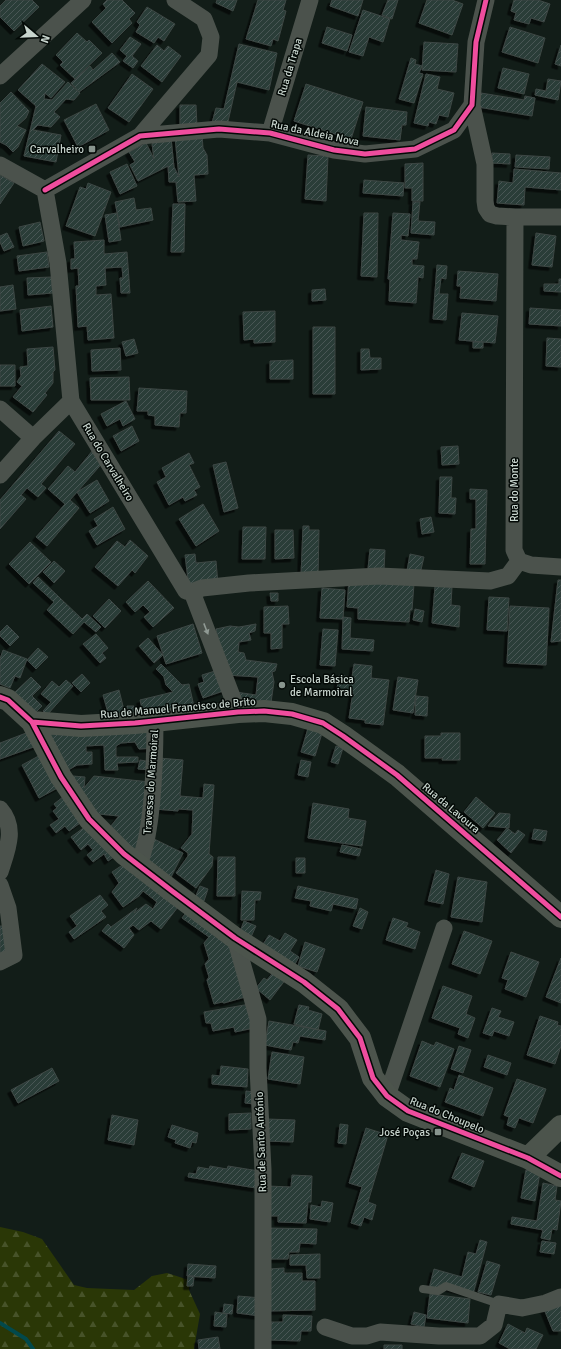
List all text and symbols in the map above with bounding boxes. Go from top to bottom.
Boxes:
north arrow [16,16,56,56]
text: N [38,33,52,45]
street label: Rua da Trapa [275,36,305,98]
street label: Rua da Aldeia Nova [270,117,361,149]
place label: Carvalheiro [30,143,84,156]
marker: Carvalheiro [87,144,97,154]
street label: Rua do Carvalheiro [80,421,137,504]
street label: Rua do Monte [508,458,521,522]
one-way arrow [204,623,210,635]
place label: Escola Básica de Marmoiral [290,673,354,699]
marker: Escola Básica de Marmoiral [277,680,287,690]
street label: Rua de Manuel Francisco de Brito [100,695,257,721]
street label: Travessa do Marmoiral [141,729,161,835]
street label: Rua da Lavoura [419,780,483,836]
street label: Rua de Santo António [253,1091,269,1193]
street label: Rua do Choupelo [408,1094,486,1136]
place label: José Poças [379,1126,430,1139]
marker: José Poças [433,1127,443,1137]

